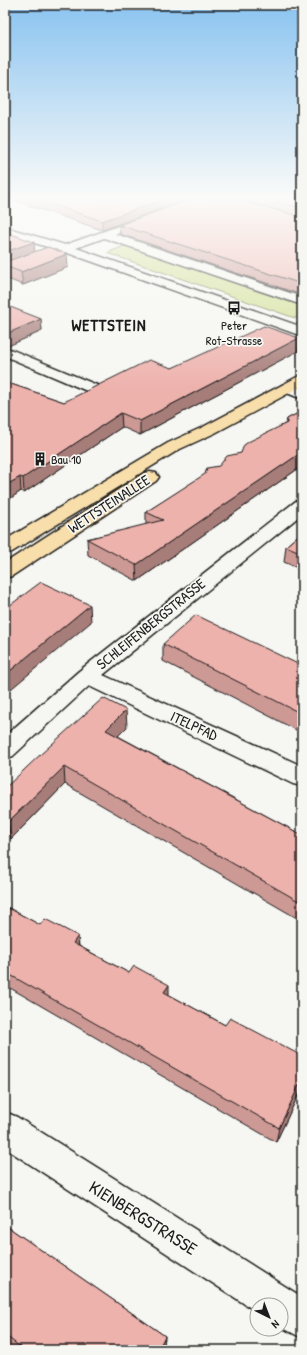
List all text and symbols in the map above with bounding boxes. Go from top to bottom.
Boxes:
bus stop icon: Peter Rot-Strasse [226,300,242,316]
district label: WETTSTEIN [71,314,147,336]
place label: Peter Rot-Strasse [206,316,262,349]
place label: Bau 10 [51,450,82,468]
building icon: Bau 10 [32,451,48,467]
street label: WETTSTEINALLEE [64,469,154,538]
street label: SCHLEIFENBERGSTRASSE [92,573,210,674]
street label: ITELPFAD [167,705,222,746]
street label: KIENBERGSTRASSE [84,1174,202,1261]
north arrow [249,1297,289,1337]
text: N [269,1317,283,1332]

